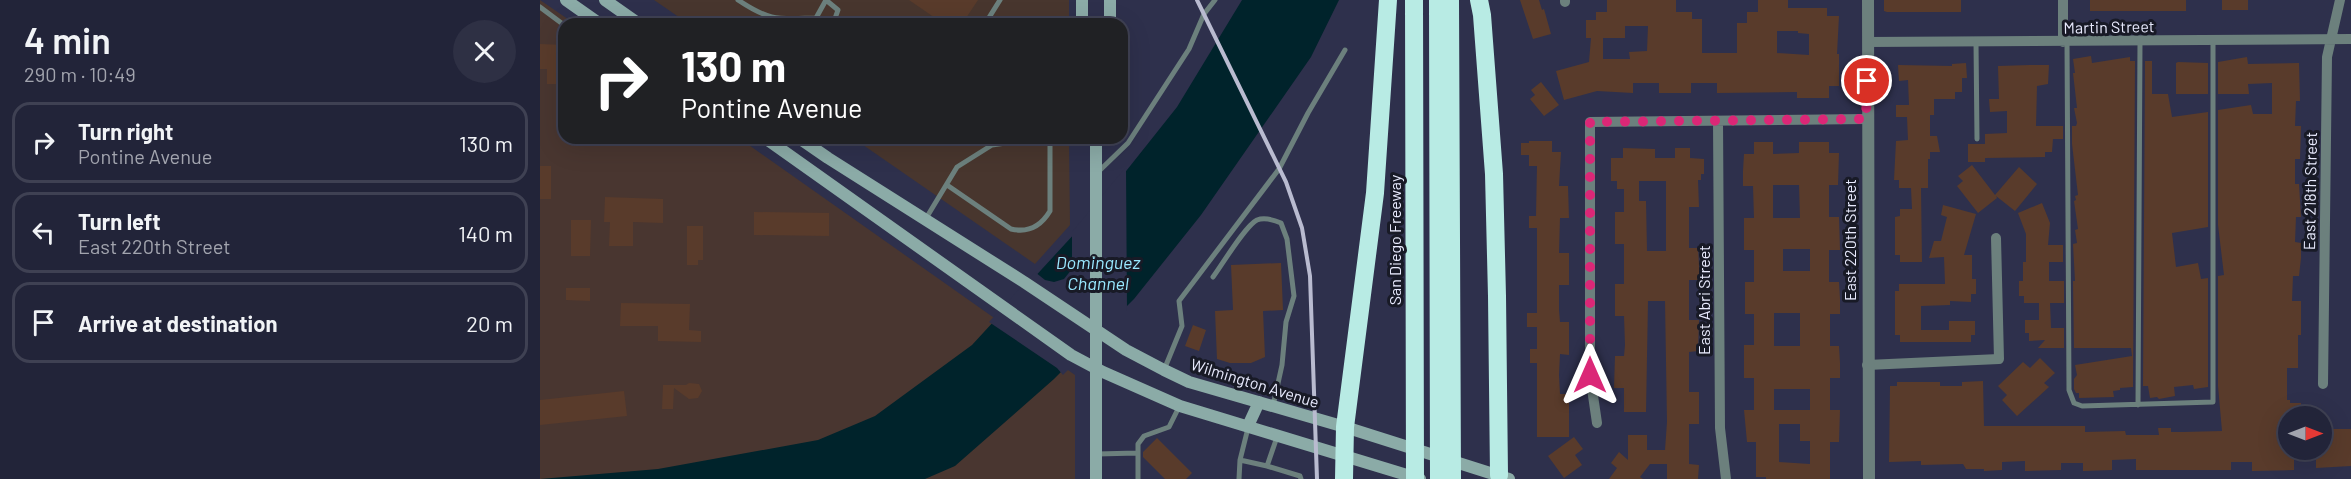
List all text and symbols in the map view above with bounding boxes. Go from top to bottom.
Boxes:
street label: Martin Street [2063,16,2155,37]
text: 4 min [24,18,111,61]
button: close [453,20,516,83]
text: 130 m [681,40,786,90]
icon: right [582,42,660,120]
pin [1841,55,1892,106]
text: 290 m · 10:49 [24,62,136,86]
icon: arrive [1850,64,1883,97]
text: Pontine Avenue [681,91,862,123]
text: Turn right [78,118,173,144]
icon: right [27,126,60,159]
text: 130 m [459,130,513,156]
street label: East 218th Street [2299,132,2320,250]
text: Pontine Avenue [78,144,212,168]
street label: San Diego Freeway [1385,174,1404,305]
street label: East 220th Street [1840,179,1859,301]
text: Turn left [78,208,161,234]
icon: left [27,216,60,249]
text: 140 m [458,220,513,246]
text: East 220th Street [78,234,231,258]
street label: East Abri Street [1694,245,1713,355]
water label: Dominguez Channel [1056,251,1140,294]
icon: arrive [27,306,60,339]
text: Arrive at destination [78,310,277,336]
text: 20 m [466,310,513,336]
position arrow [1558,343,1622,407]
street label: Wilmington Avenue [1189,354,1322,411]
north arrow [2278,406,2332,460]
map controls [2278,406,2332,460]

